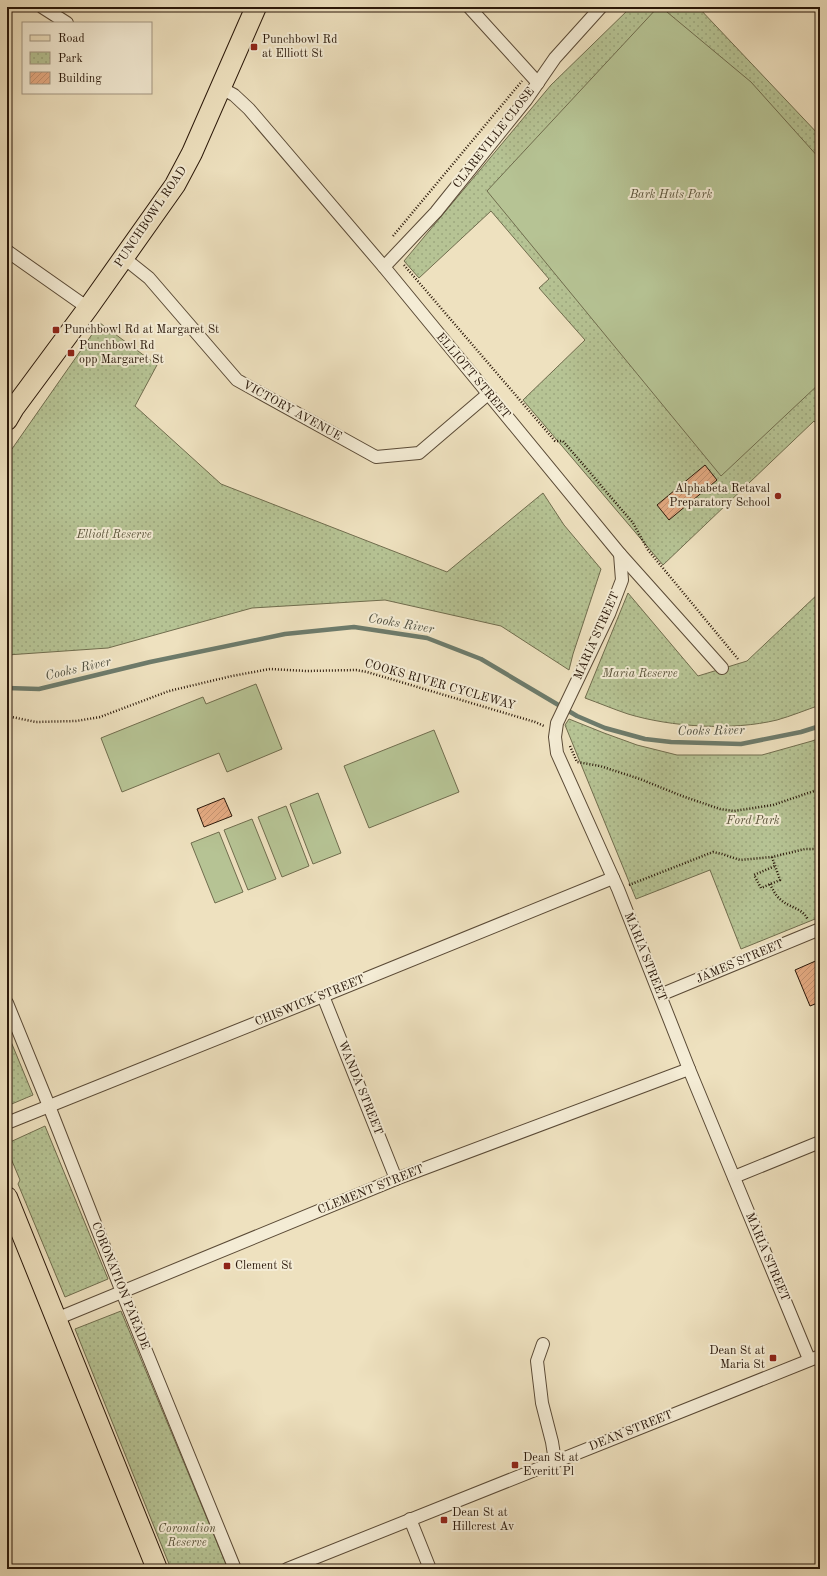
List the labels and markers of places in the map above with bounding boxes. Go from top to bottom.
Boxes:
place label: Punchbowl Rd at Elliott St [262,34,337,60]
marker: Punchbowl Rd at Elliott St [249,42,259,52]
place label: Punchbowl Rd at Margaret St [64,324,219,336]
marker: Punchbowl Rd at Margaret St [51,325,61,335]
place label: Punchbowl Rd opp Margaret St [79,340,164,366]
marker: Punchbowl Rd opp Margaret St [66,348,76,358]
place label: Alphabeta Retaval Preparatory School [669,483,770,509]
marker: Alphabeta Retaval Preparatory School [773,491,783,501]
place label: Clement St [235,1260,293,1272]
marker: Clement St [222,1261,232,1271]
place label: Dean St at Maria St [709,1345,765,1371]
marker: Dean St at Maria St [768,1353,778,1363]
place label: Dean St at Everitt Pl [523,1452,579,1478]
marker: Dean St at Everitt Pl [510,1460,520,1470]
place label: Dean St at Hillcrest Av [452,1507,515,1533]
marker: Dean St at Hillcrest Av [439,1515,449,1525]

